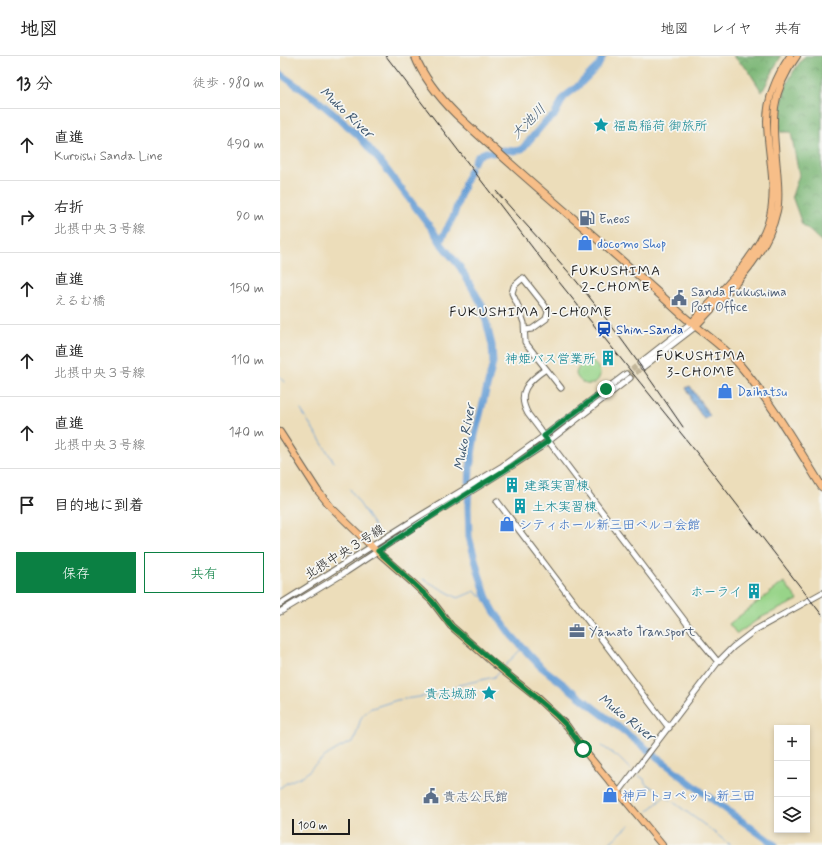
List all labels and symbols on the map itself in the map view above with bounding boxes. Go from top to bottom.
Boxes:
water label: Muko River [316,83,379,144]
water label: 大池川 [507,100,550,143]
place icon: 福島稲荷 御旅所 [592,116,610,134]
place label: 福島稲荷 御旅所 [613,118,708,135]
fuel station icon: Eneos [578,209,596,227]
place label: Eneos [599,211,630,228]
shop icon: docomo Shop [576,234,594,252]
place label: docomo Shop [597,236,666,253]
district label: FUKUSHIMA 2-CHOME [571,262,661,296]
place label: Sanda Fukushima Post Office [691,284,787,316]
public building icon: Sanda Fukushima Post Office [670,289,688,307]
district label: FUKUSHIMA 1-CHOME [449,303,613,321]
station icon: Shin-Sanda [595,320,613,338]
place label: Shin-Sanda [616,322,683,339]
district label: FUKUSHIMA 3-CHOME [656,347,746,381]
building icon: 神姫バス営業所 [599,349,617,367]
place label: 神姫バス営業所 [505,351,596,368]
route end [597,380,615,398]
shop icon: Daihatsu [716,382,734,400]
place label: Daihatsu [737,384,787,401]
water label: Muko River [450,400,480,472]
building icon: 建築実習棟 [503,476,521,494]
place label: 建築実習棟 [524,478,589,495]
building icon: 土木実習棟 [511,497,529,515]
place label: 土木実習棟 [532,499,597,516]
shop icon: シティホール新三田ベルコ会館 [498,515,516,533]
place label: シティホール新三田ベルコ会館 [519,517,700,534]
street label: 北摂中央３号線 [302,520,389,584]
building icon: ホーライ [745,582,763,600]
place label: ホーライ [691,584,742,601]
office icon: Yamato Transport [568,622,586,640]
place label: Yamato Transport [589,624,695,641]
place icon: 貴志城跡 [480,684,498,702]
place label: 貴志城跡 [425,686,477,703]
water label: Muko River [594,690,660,747]
route start [574,740,592,758]
shop icon: 神戸トヨペット 新三田 [601,786,619,804]
public building icon: 貴志公民館 [422,787,440,805]
place label: 神戸トヨペット 新三田 [622,788,756,805]
place label: 貴志公民館 [443,789,508,806]
scale bar [292,817,350,836]

